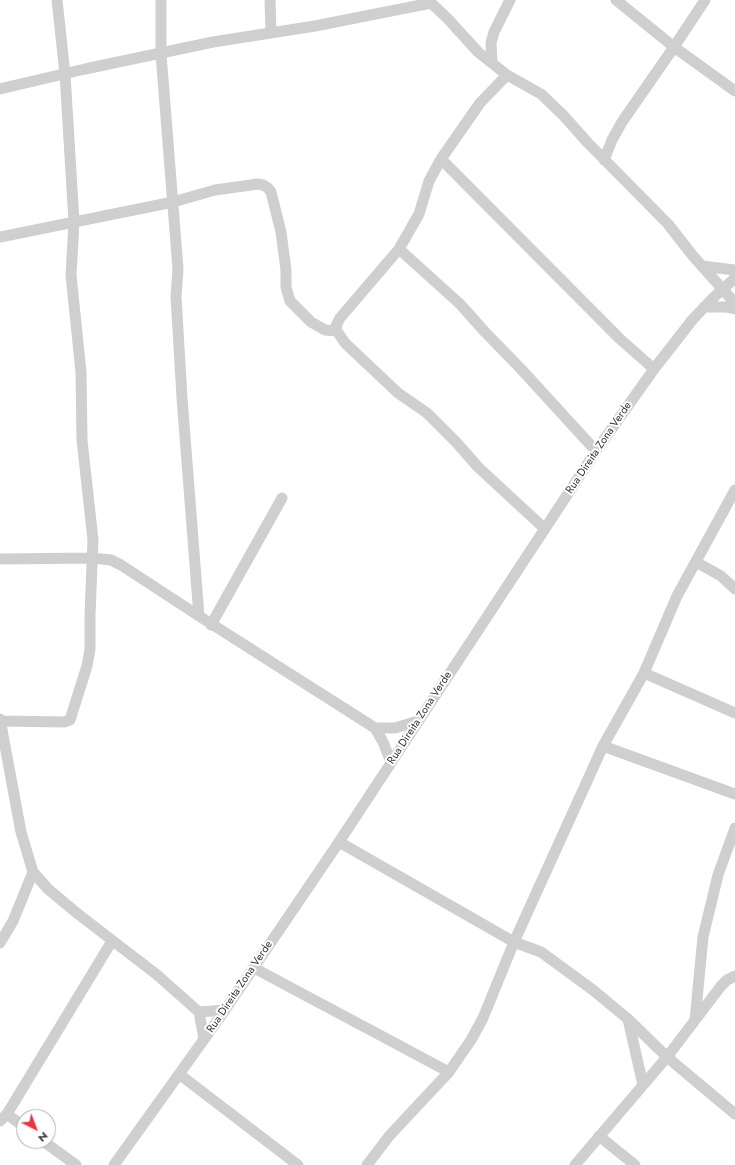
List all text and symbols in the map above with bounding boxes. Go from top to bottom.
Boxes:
street label: Rua Direita Zona Verde [563,400,635,496]
street label: Rua Direita Zona Verde [385,669,455,767]
street label: Rua Direita Zona Verde [204,939,276,1035]
north arrow [16,1109,56,1149]
text: N [35,1128,52,1146]

